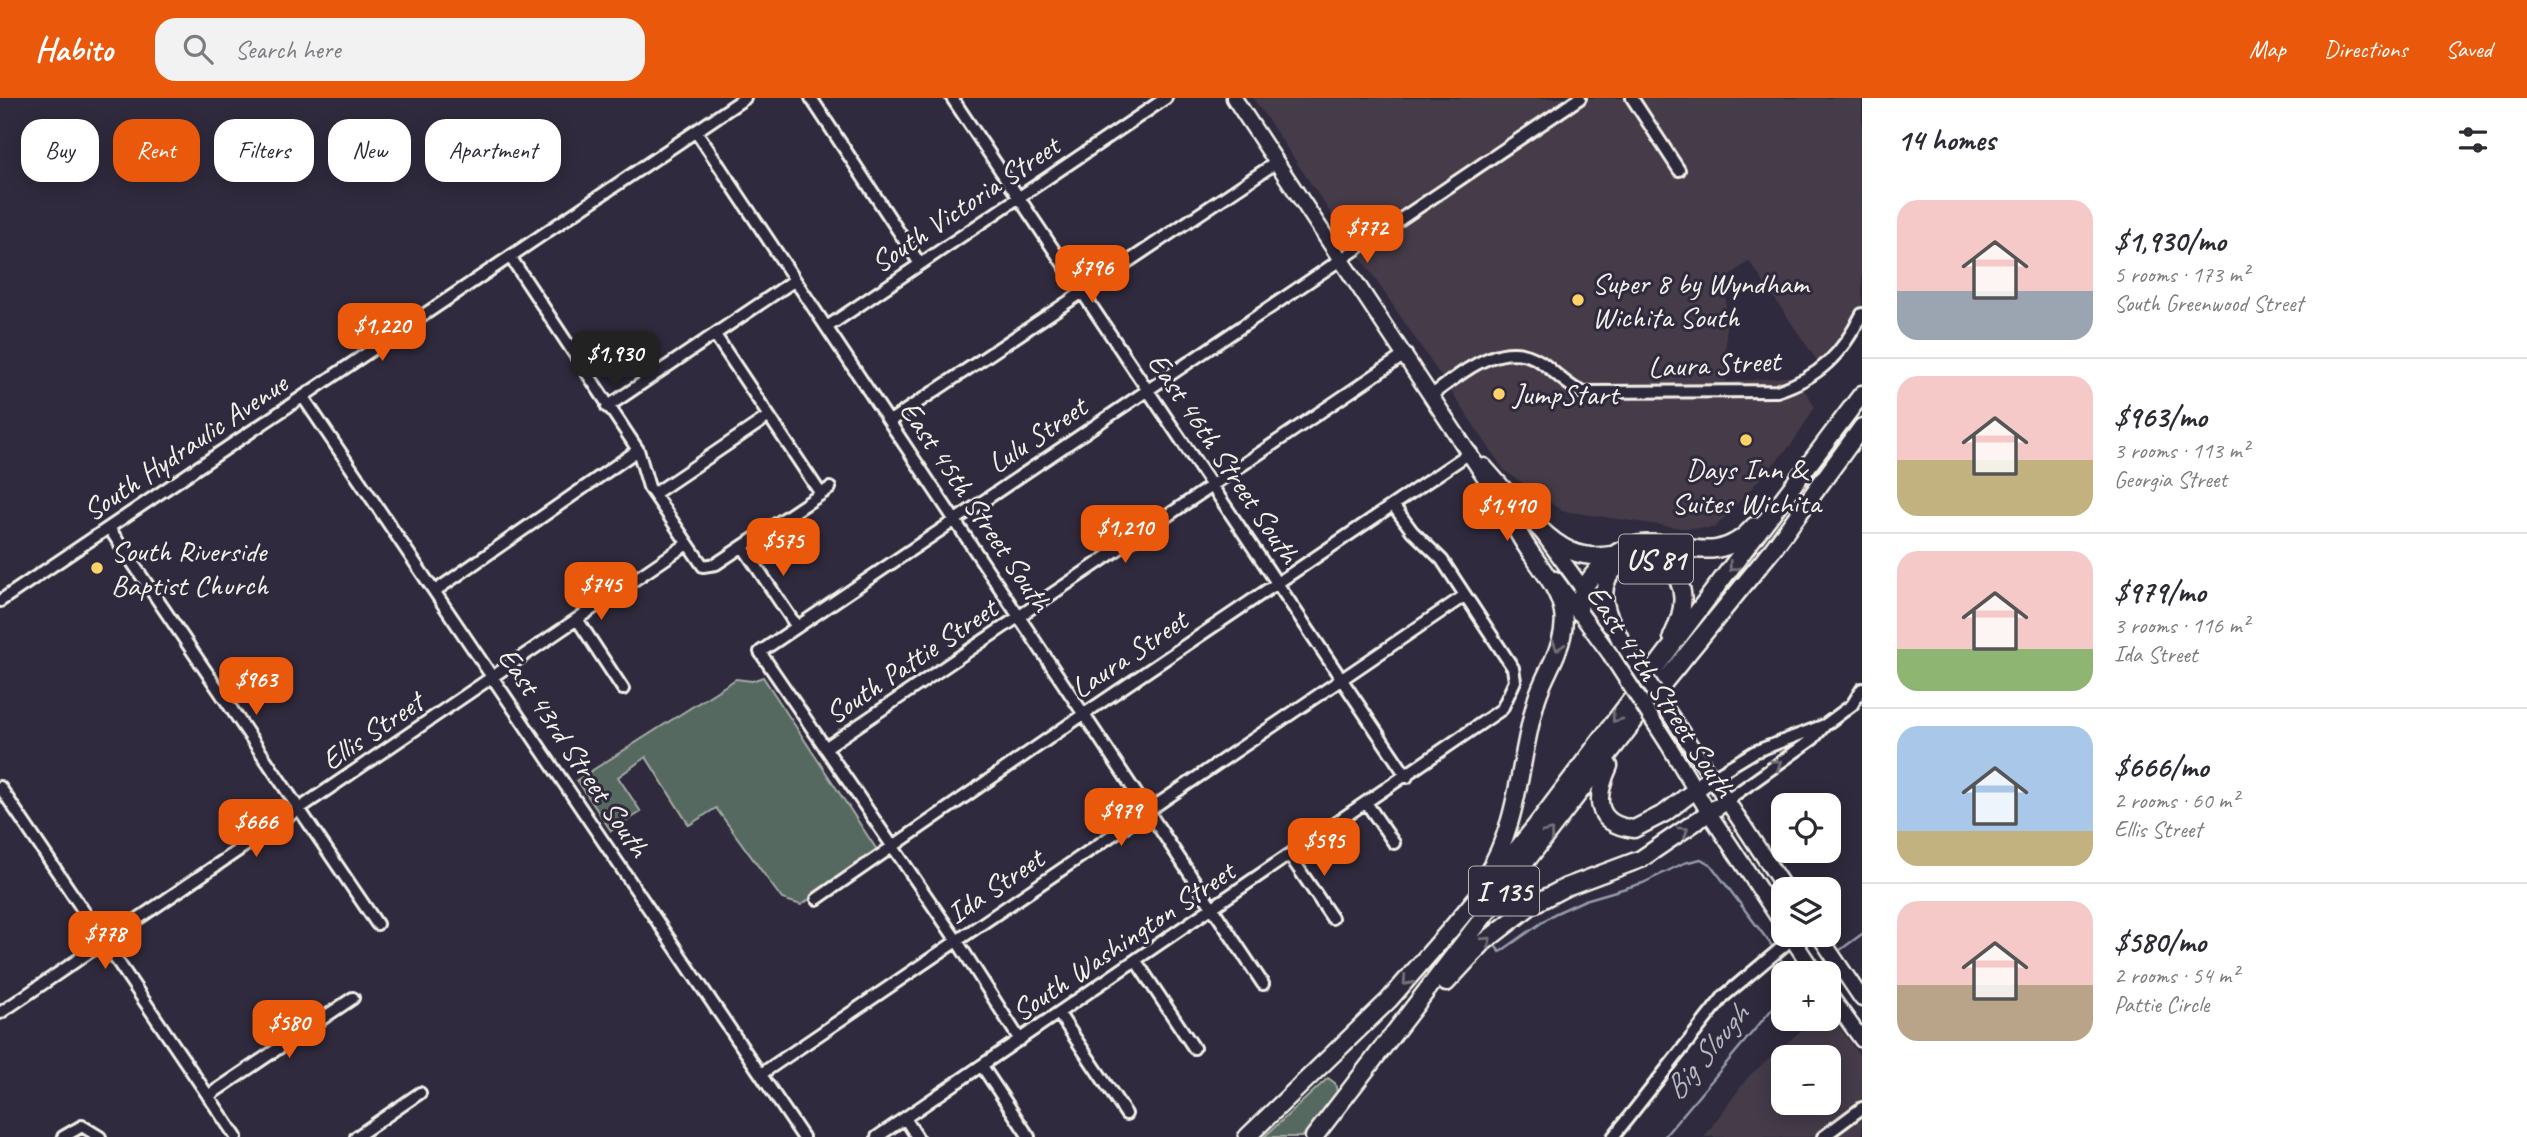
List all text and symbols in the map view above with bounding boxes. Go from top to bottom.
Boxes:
search box [155,18,645,81]
text: Habito [35,28,113,70]
icon: search [179,30,217,68]
text: Search here [235,33,341,66]
text: Map [2249,34,2286,64]
text: Directions [2324,34,2407,64]
text: Saved [2445,34,2492,64]
chip: Buy [21,119,99,182]
chip: Rent [113,119,200,182]
chip: Filters [214,119,314,182]
chip: New [328,119,411,182]
chip: Apartment [425,119,561,182]
text: 14 homes [1897,121,1995,159]
icon: filters [2454,121,2492,159]
street label: South Victoria Street [863,125,1069,281]
pin: $772 [1326,206,1408,265]
text: $772 [1346,213,1388,242]
text: $1,930/mo [2114,222,2226,260]
icon: home [1953,228,2037,312]
pin: $796 [1051,246,1133,305]
text: $796 [1071,253,1113,282]
text: 5 rooms · 173 m² [2114,260,2249,289]
place label: Super 8 by Wyndham Wichita South [1592,264,1810,336]
text: South Greenwood Street [2114,289,2303,318]
marker: Super 8 by Wyndham Wichita South [1570,292,1586,308]
pin: $1,220 [325,303,439,363]
text: $1,220 [354,311,410,340]
pin: $1,930 [558,331,672,391]
text: $1,930 [587,339,643,368]
street label: Laura Street [1647,341,1784,386]
street label: East 46th Street South [1139,345,1310,572]
street label: South Hydraulic Avenue [76,363,296,529]
place label: JumpStart [1511,375,1621,413]
street label: Lulu Street [980,386,1096,482]
marker: JumpStart [1491,386,1507,402]
street label: East 45th Street South [891,393,1062,620]
text: $963/mo [2114,398,2207,436]
icon: home [1953,404,2037,488]
marker: Days Inn & Suites Wichita [1738,432,1754,448]
text: 3 rooms · 113 m² [2114,436,2249,465]
place label: Days Inn & Suites Wichita [1672,450,1823,522]
text: Georgia Street [2114,465,2227,494]
pin: $1,410 [1450,484,1564,543]
text: $1,410 [1479,491,1535,520]
pin: $1,210 [1068,505,1182,565]
text: $1,210 [1097,513,1153,542]
pin: $575 [742,518,824,578]
text: $575 [763,526,803,555]
place label: South Riverside Baptist Church [111,532,269,604]
road number: US 81 [1619,534,1693,584]
one-way arrow [1729,559,1741,571]
marker: South Riverside Baptist Church [89,560,105,576]
pin: $745 [560,562,642,622]
text: $745 [581,570,621,599]
text: $979/mo [2114,573,2206,611]
street label: East 47th Street South [1578,577,1745,806]
icon: home [1953,579,2037,663]
street label: South Pattie Street [818,588,1007,732]
street label: Laura Street [1064,600,1197,707]
text: 3 rooms · 116 m² [2114,611,2249,640]
street label: East 43rd Street South [490,640,660,866]
one-way arrow [1552,640,1567,652]
text: Ida Street [2114,640,2197,669]
pin: $963 [215,658,297,717]
text: $963 [235,665,277,694]
street label: Ellis Street [314,681,433,779]
one-way arrow [1611,711,1624,723]
text: $666/mo [2114,748,2208,786]
icon: home [1953,754,2037,838]
one-way arrow [1769,759,1782,772]
text: 2 rooms · 60 m² [2114,786,2238,815]
pin: $979 [1080,788,1162,848]
map controls [1771,793,1841,1115]
button: locate [1771,793,1841,863]
text: $979 [1101,796,1141,825]
pin: $666 [215,800,297,859]
text: $666 [235,807,277,836]
text: Ellis Street [2114,815,2202,844]
pin: $595 [1283,818,1365,878]
text: $595 [1304,826,1344,855]
one-way arrow [1676,827,1689,839]
one-way arrow [1541,828,1554,841]
street label: Ida Street [939,838,1053,932]
street label: South Washington Street [1004,851,1244,1030]
road number: I 135 [1469,866,1539,916]
button: layers [1771,877,1841,947]
pin: $778 [64,912,146,971]
text: $778 [84,919,126,948]
text: $580/mo [2114,923,2206,961]
icon: home [1953,929,2037,1013]
one-way arrow [1479,936,1492,949]
button: + [1771,961,1841,1031]
text: 2 rooms · 54 m² [2114,961,2238,990]
one-way arrow [1402,973,1415,986]
text: Pattie Circle [2114,990,2209,1019]
water label: Big Slough [1654,994,1759,1108]
pin: $580 [248,1000,330,1060]
text: $580 [268,1008,310,1037]
button: − [1771,1045,1841,1115]

